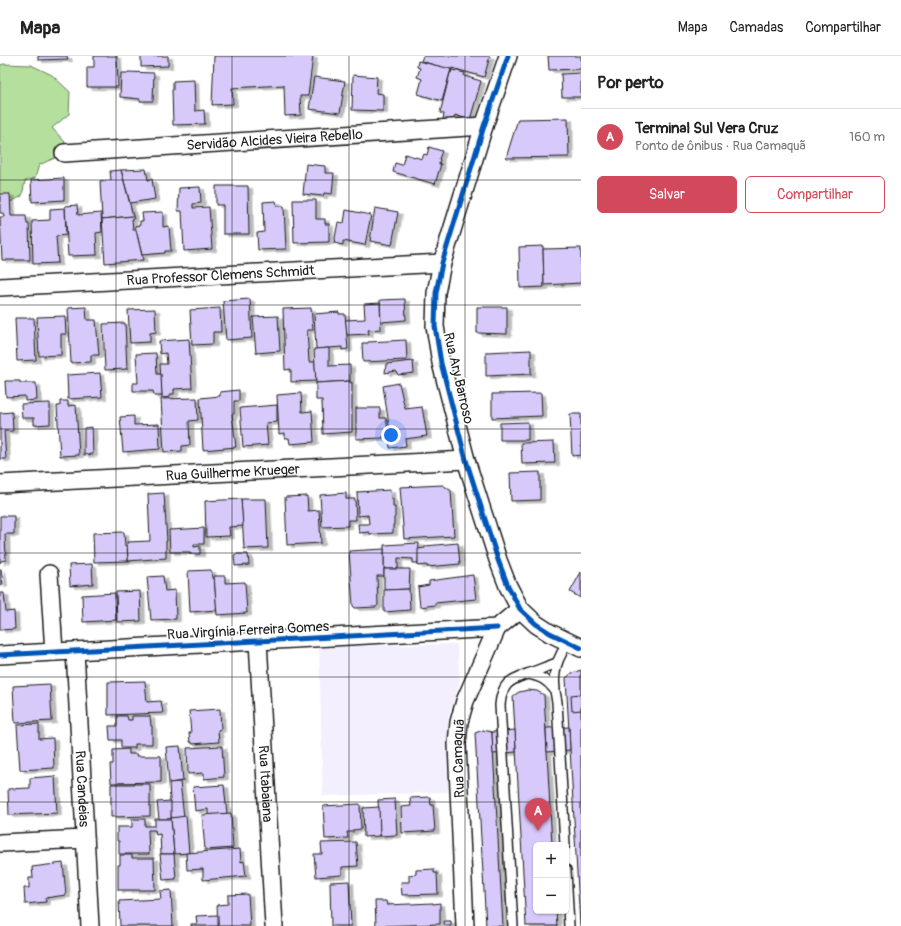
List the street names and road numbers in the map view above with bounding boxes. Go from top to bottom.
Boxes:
street label: Servidão Alcides Vieira Rebello [186,126,364,154]
street label: Rua Professor Clemens Schmidt [126,262,316,289]
street label: Rua Ary Barroso [440,331,477,426]
street label: Rua Guilherme Krueger [165,461,300,484]
street label: Rua Virgínia Ferreira Gomes [167,618,330,643]
street label: Rua Camaquã [449,718,468,798]
street label: Rua Itabaiana [255,745,276,823]
street label: Rua Candeias [71,750,93,828]

